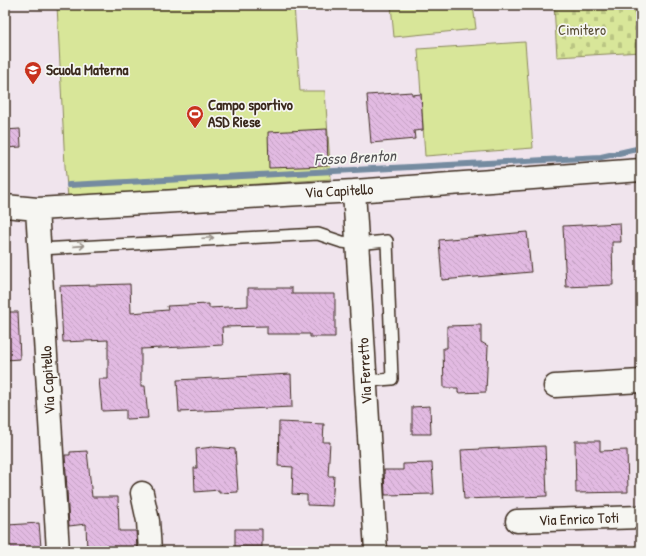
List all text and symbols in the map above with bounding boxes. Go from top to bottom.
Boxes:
park label: Cimitero [558,19,606,40]
place label: Scuola Materna [46,59,129,80]
school or university icon: Scuola Materna [23,60,43,85]
place label: Campo sportivo ASD Riese [208,94,293,132]
sports icon: Campo sportivo ASD Riese [185,104,205,129]
water label: Fosso Brenton [314,144,398,170]
street label: Via Capitello [304,178,374,203]
one-way arrow [201,235,214,242]
one-way arrow [72,243,85,250]
street label: Via Ferretto [352,337,377,405]
street label: Via Capitello [35,345,60,415]
street label: Via Enrico Toti [538,507,620,530]

